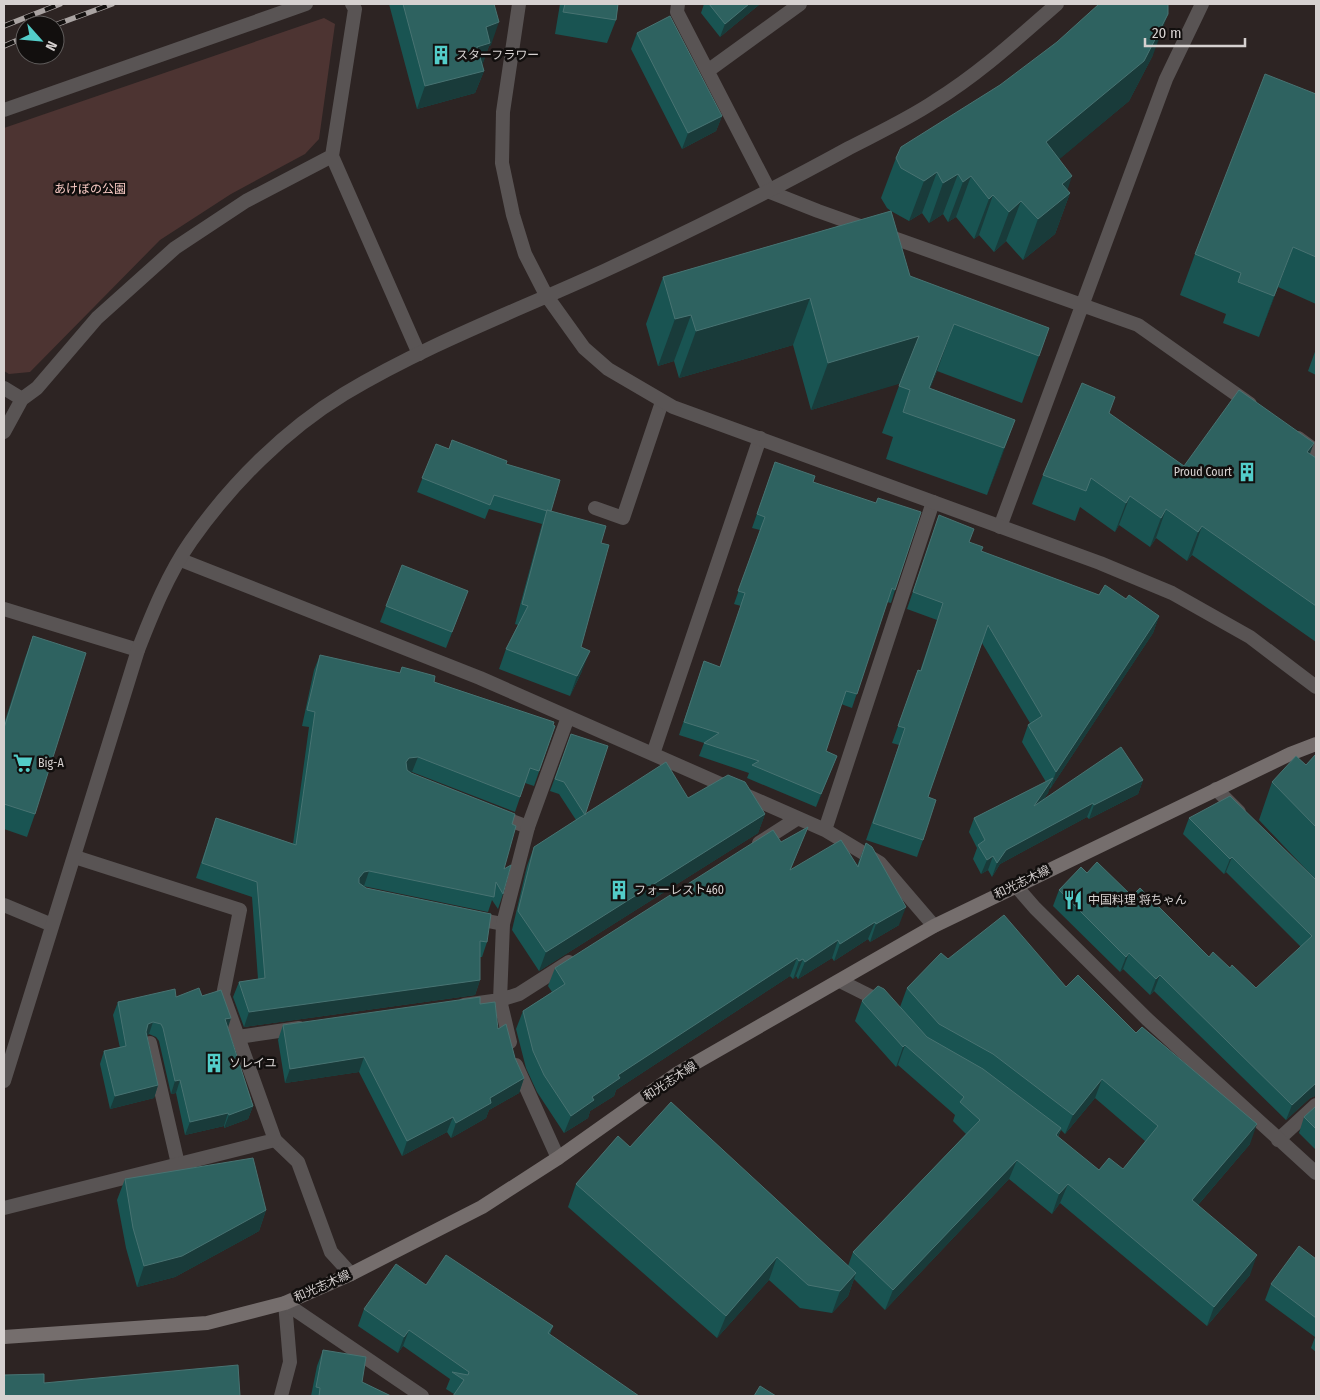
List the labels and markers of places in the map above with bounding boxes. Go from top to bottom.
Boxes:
building icon: スターフラワー [430,44,452,66]
place label: スターフラワー [456,48,539,62]
building icon: Proud Court [1236,461,1258,483]
place label: Proud Court [1174,465,1232,479]
supermarket icon: Big-A [12,752,34,774]
place label: Big-A [38,756,64,770]
building icon: フォーレスト460 [608,879,630,901]
place label: フォーレスト460 [634,883,724,897]
restaurant icon: 中国料理 将ちゃん [1062,889,1084,911]
place label: 中国料理 将ちゃん [1088,893,1187,907]
building icon: ソレイユ [203,1052,225,1074]
place label: ソレイユ [229,1056,277,1070]

